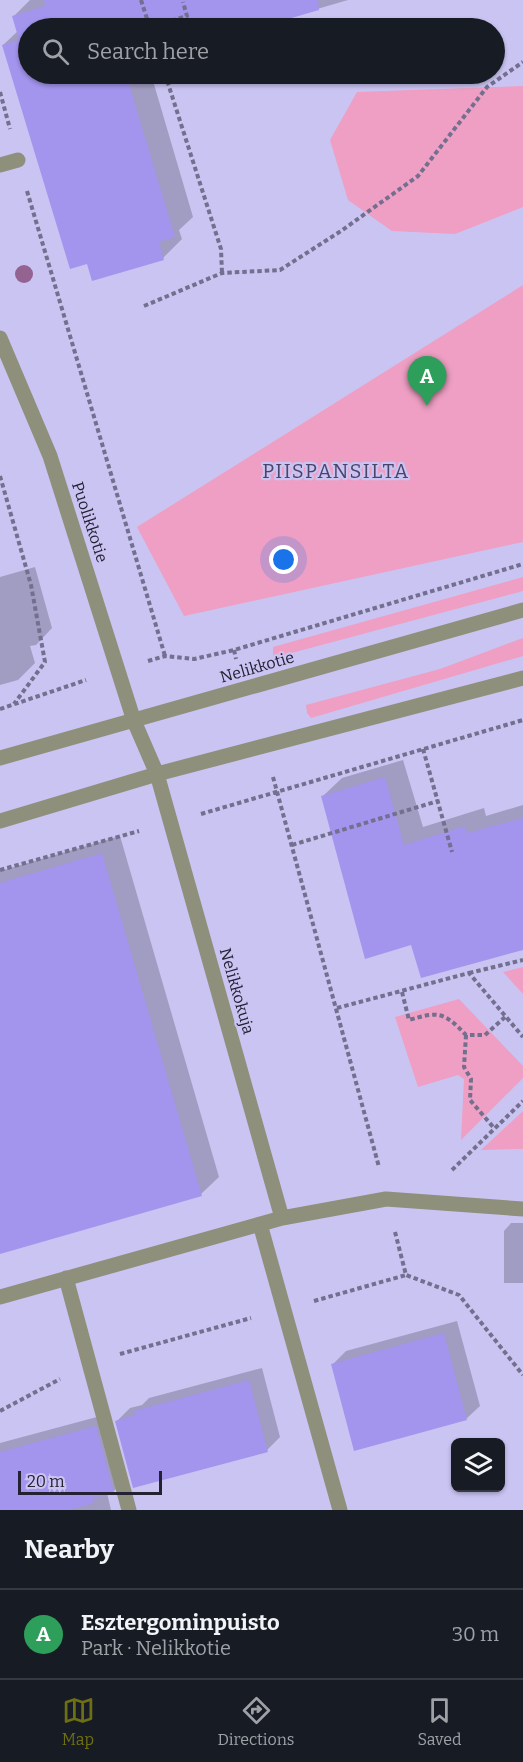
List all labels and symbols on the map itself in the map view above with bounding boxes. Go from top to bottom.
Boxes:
pin: A [408,356,446,406]
district label: PIISPANSILTA [262,459,410,483]
street label: Puolikkotie [68,479,112,565]
your location [269,545,298,574]
street label: Nelikkotie [218,647,296,687]
street label: Nelikkokuja [216,946,258,1037]
scale bar [18,1468,162,1496]

